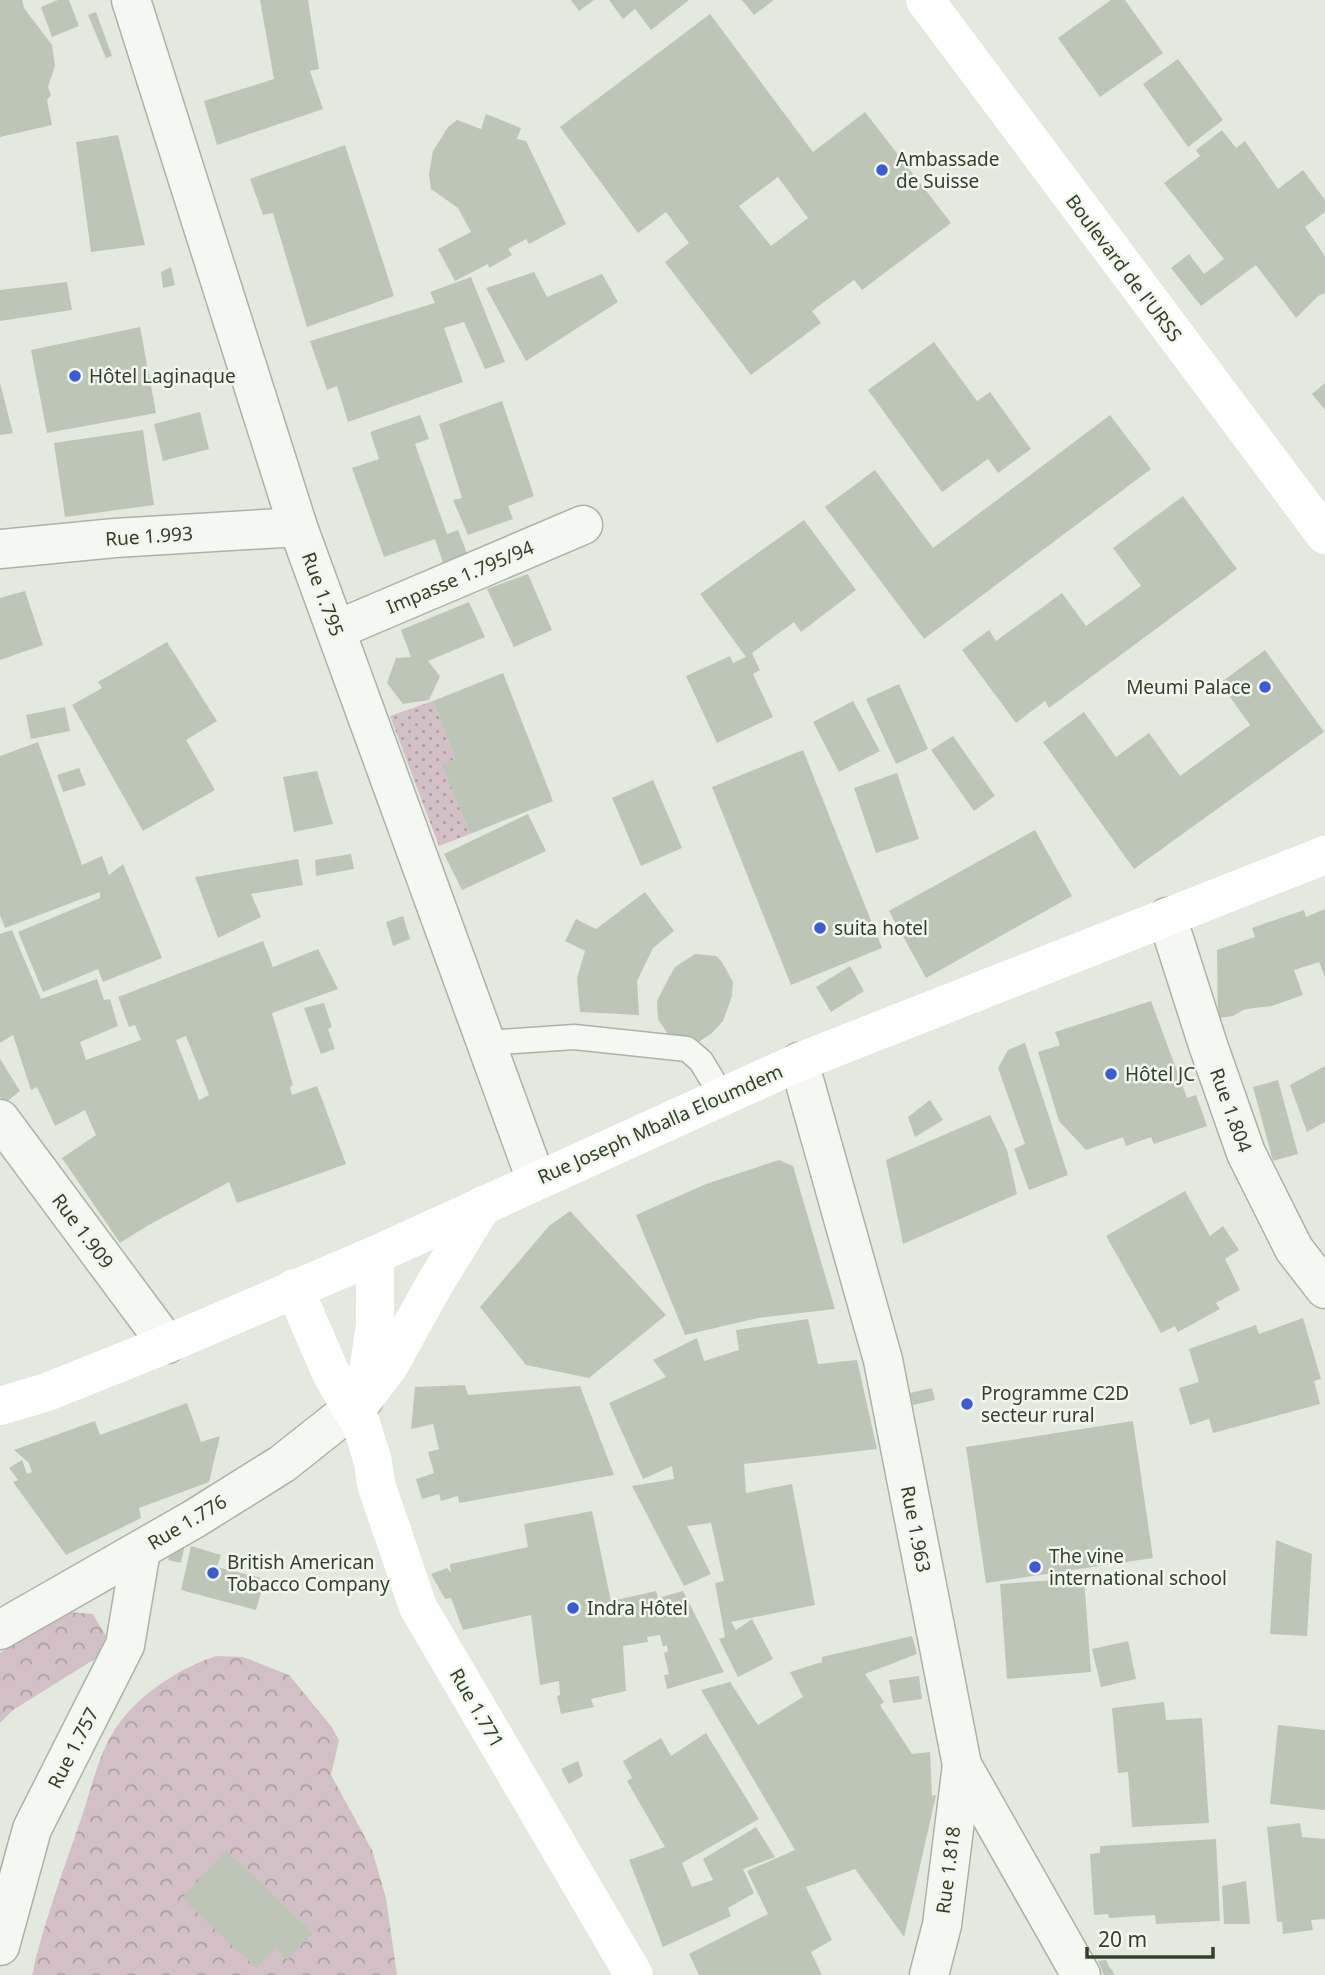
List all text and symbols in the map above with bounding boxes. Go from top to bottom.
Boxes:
place label: Ambassade de Suisse [896,146,1000,194]
marker: Ambassade de Suisse [874,162,890,178]
street label: Boulevard de l'URSS [1060,189,1188,347]
place label: Hôtel Laginaque [89,363,236,389]
marker: Hôtel Laginaque [67,368,83,384]
street label: Rue 1.993 [104,520,194,552]
street label: Impasse 1.795/94 [382,534,538,620]
street label: Rue 1.795 [296,548,350,640]
place label: Meumi Palace [1126,674,1251,700]
marker: Meumi Palace [1257,679,1273,695]
place label: suita hotel [834,915,928,941]
marker: suita hotel [812,920,828,936]
street label: Rue Joseph Mballa Eloumdem [533,1058,787,1190]
place label: Hôtel JC [1125,1061,1195,1087]
street label: Rue 1.804 [1204,1064,1258,1156]
marker: Hôtel JC [1103,1066,1119,1082]
street label: Rue 1.909 [46,1188,120,1274]
place label: Programme C2D secteur rural [981,1380,1129,1428]
marker: Programme C2D secteur rural [959,1396,975,1412]
street label: Rue 1.963 [895,1483,937,1575]
street label: Rue 1.776 [143,1488,231,1556]
place label: The vine international school [1049,1543,1227,1591]
place label: British American Tobacco Company [227,1549,390,1597]
marker: The vine international school [1027,1559,1043,1575]
marker: British American Tobacco Company [205,1565,221,1581]
place label: Indra Hôtel [587,1595,688,1621]
marker: Indra Hôtel [565,1600,581,1616]
street label: Rue 1.771 [444,1663,510,1753]
street label: Rue 1.757 [41,1703,105,1793]
street label: Rue 1.818 [930,1825,966,1915]
scale bar [1087,1916,1213,1960]
text: 20 m [1098,1925,1147,1953]

